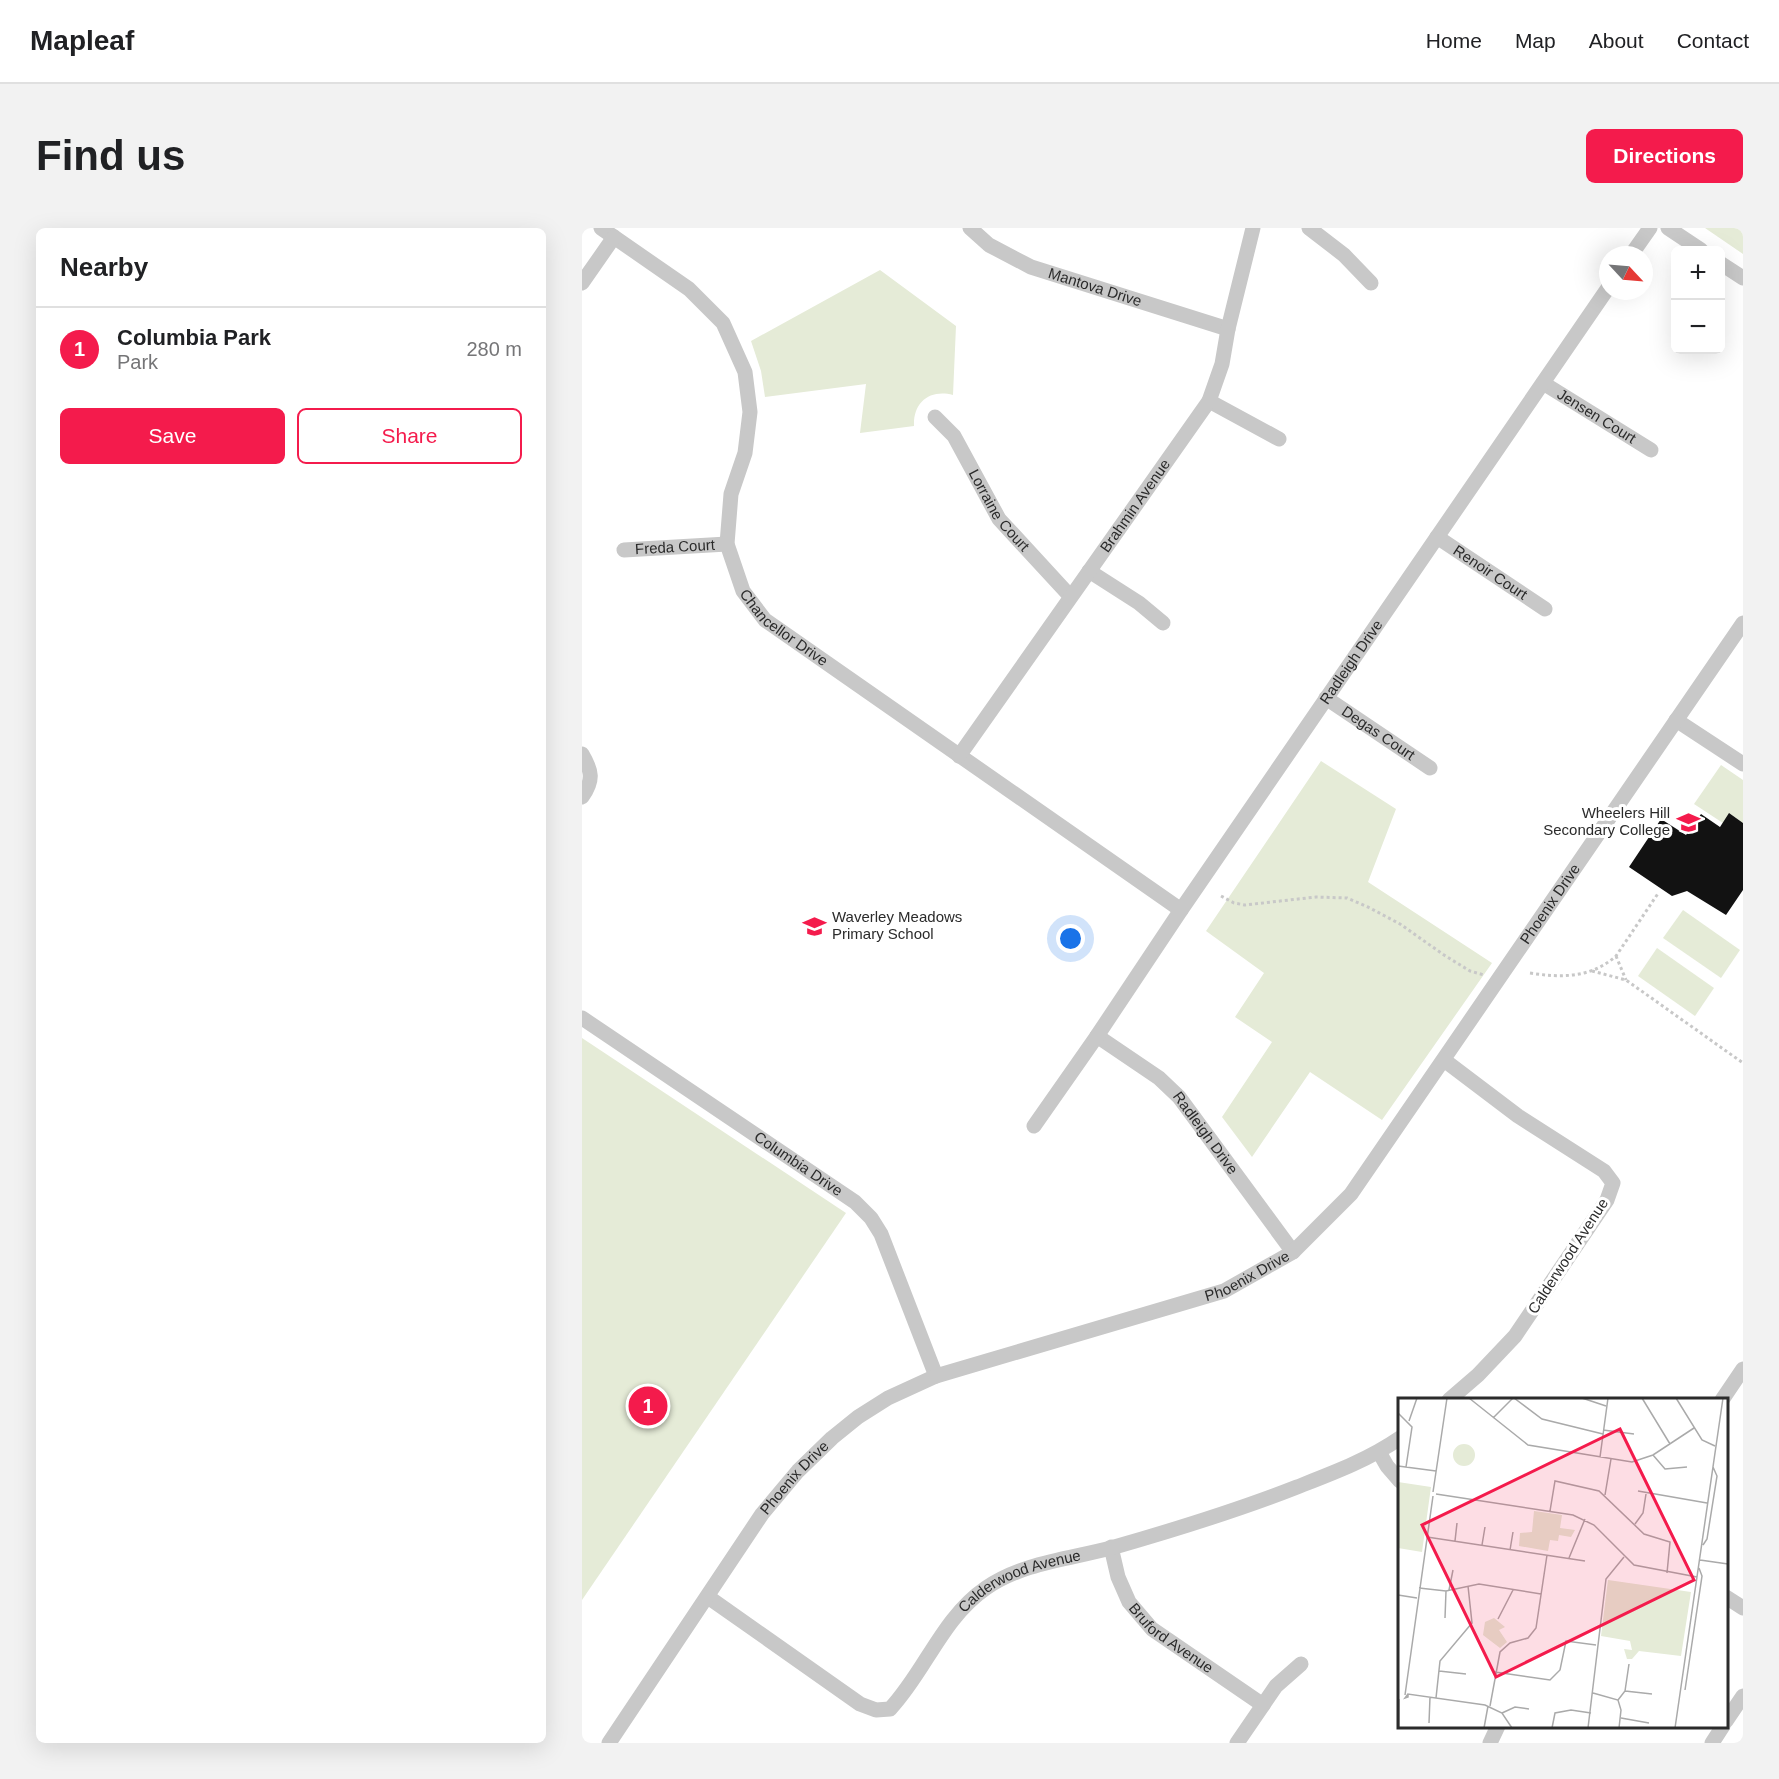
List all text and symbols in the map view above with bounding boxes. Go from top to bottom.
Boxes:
text: Mapleaf [30,25,134,56]
text: Home [1426,29,1482,52]
text: Map [1515,29,1556,52]
text: About [1589,29,1644,52]
text: Contact [1677,29,1749,52]
button: Directions [1586,129,1743,183]
text: Find us [36,132,185,179]
north arrow [1599,246,1653,300]
map controls [1671,246,1725,354]
button: + [1671,246,1725,300]
text: Nearby [60,252,148,282]
street label: Mantova Drive [1046,264,1144,309]
button: − [1671,300,1725,354]
text: Columbia Park [117,325,271,350]
text: 1 [74,338,85,360]
text: 280 m [466,338,522,360]
text: Park [117,351,158,373]
street label: Jensen Court [1554,385,1640,447]
button: Save [60,408,285,464]
button: Share [297,408,522,464]
street label: Brahmin Avenue [1096,456,1173,555]
street label: Lorraine Court [966,466,1034,555]
street label: Freda Court [634,536,716,557]
street label: Renoir Court [1450,541,1531,603]
street label: Chancellor Drive [737,585,831,669]
street label: Radleigh Drive [1316,616,1386,707]
street label: Degas Court [1339,702,1419,764]
place label: Wheelers Hill Secondary College [1543,804,1670,838]
school or university icon: Wheelers Hill Secondary College [1675,809,1701,835]
street label: Phoenix Drive [1516,860,1583,947]
place label: Waverley Meadows Primary School [832,908,962,942]
school or university icon: Waverley Meadows Primary School [801,913,827,939]
your location [1056,924,1085,953]
street label: Radleigh Drive [1170,1088,1242,1177]
street label: Columbia Drive [751,1128,846,1199]
street label: Calderwood Avenue [1524,1195,1611,1317]
street label: Phoenix Drive [1203,1247,1292,1304]
pin: 1 [628,1384,668,1428]
inset map [1398,1398,1728,1728]
street label: Phoenix Drive [756,1437,832,1518]
street label: Calderwood Avenue [955,1546,1082,1616]
street label: Bruford Avenue [1126,1599,1216,1676]

